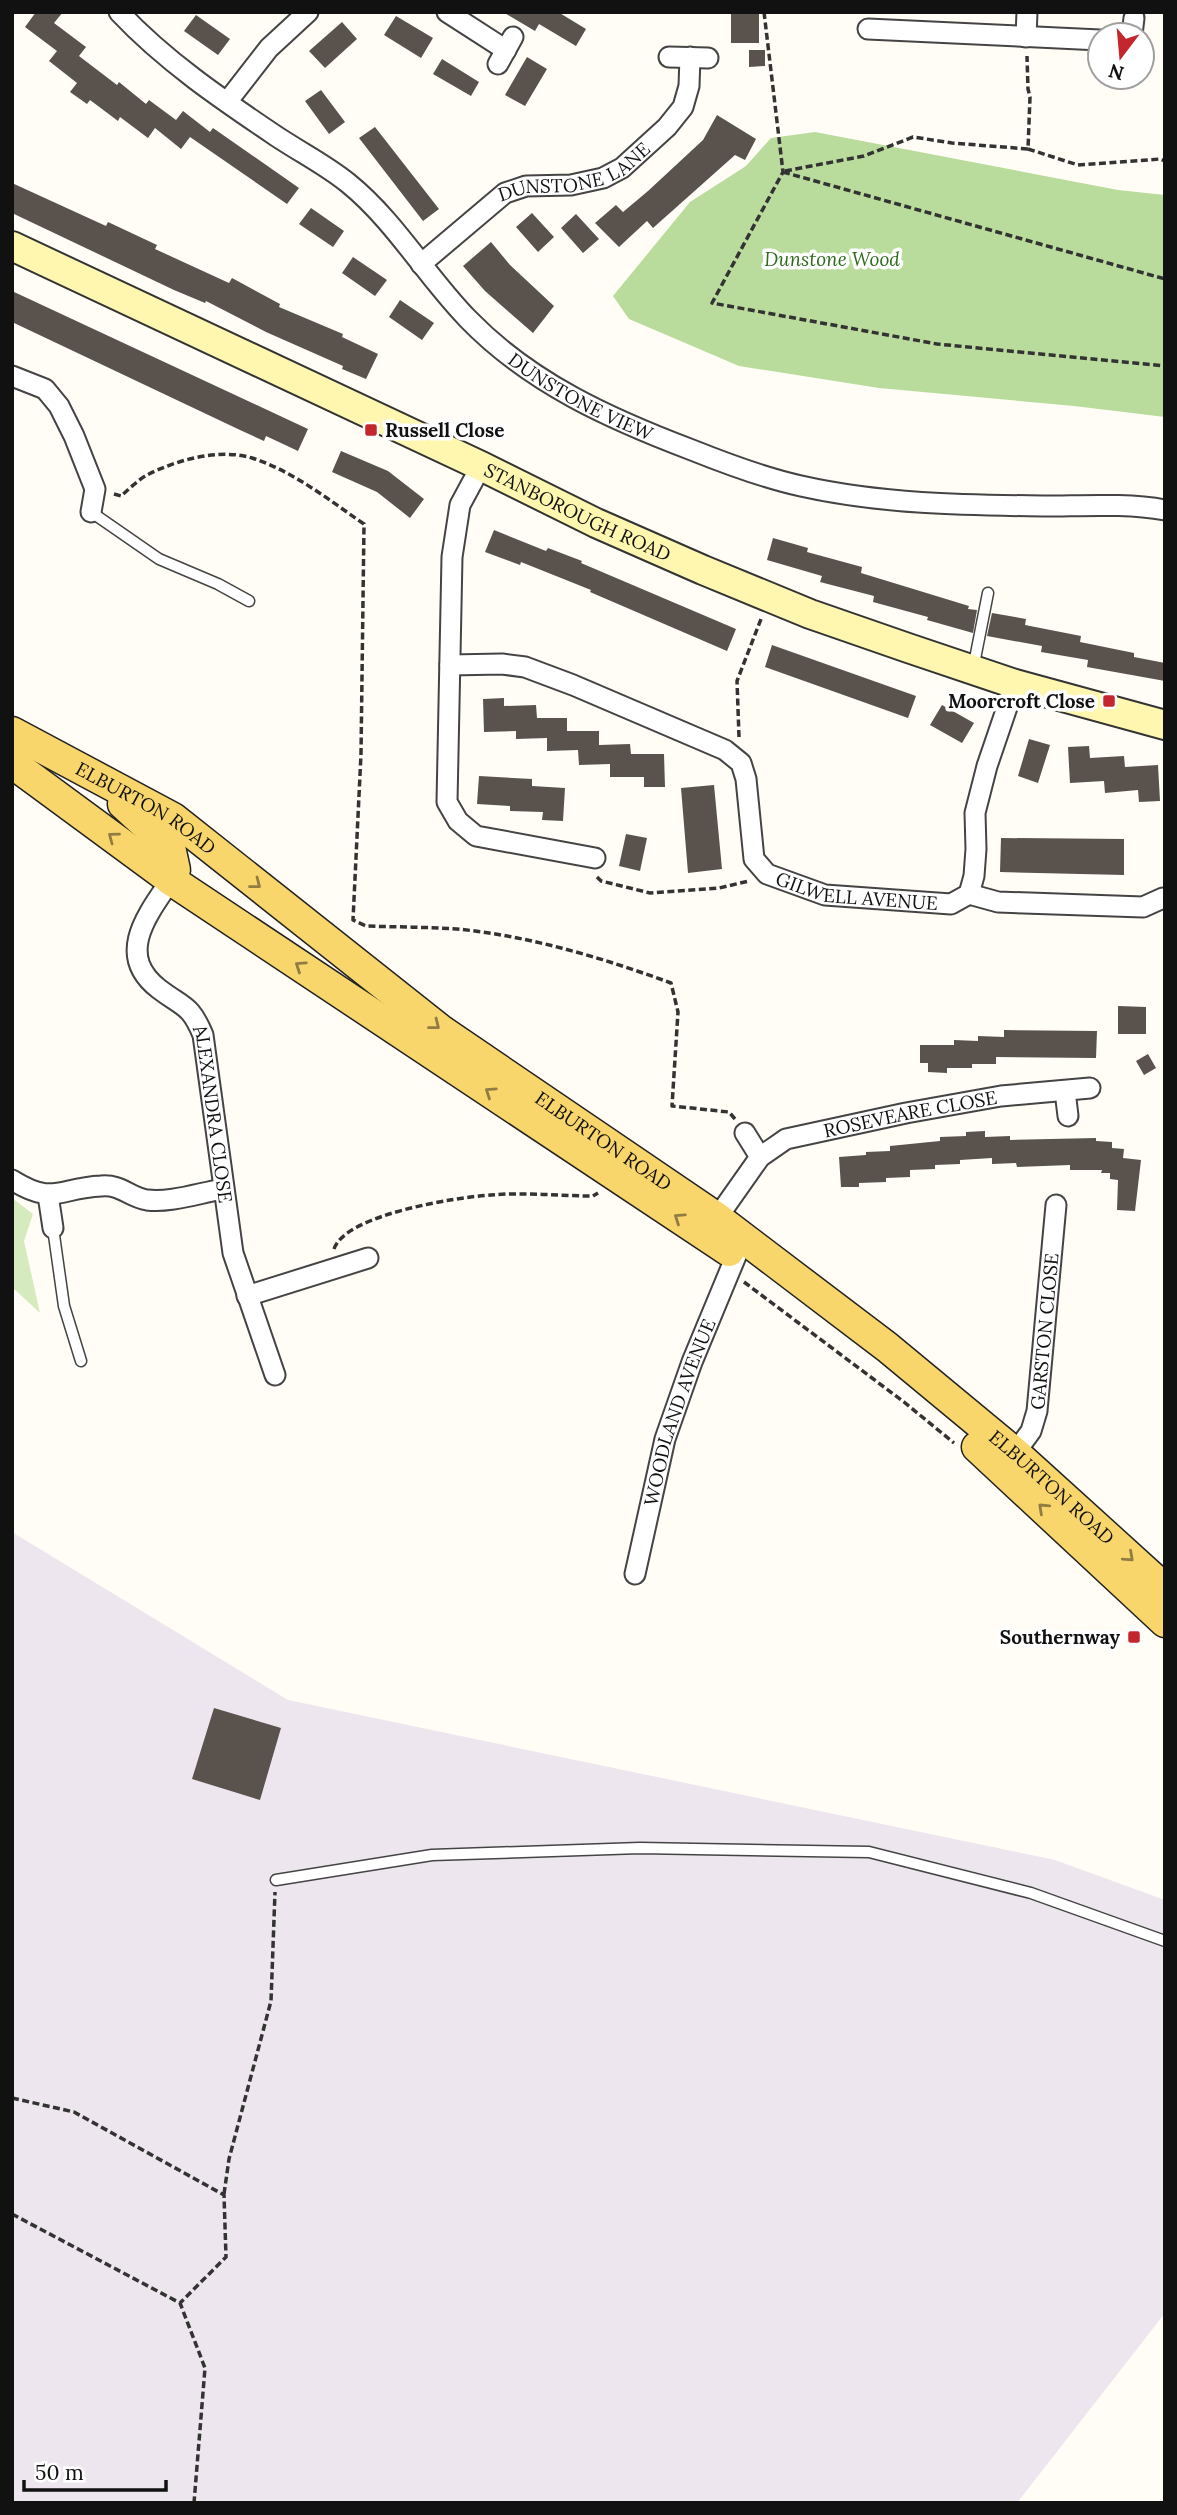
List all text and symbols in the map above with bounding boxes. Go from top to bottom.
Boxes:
north arrow [1086,21,1156,91]
text: N [1106,59,1127,86]
street label: DUNSTONE LANE [495,137,655,207]
park label: Dunstone Wood [764,247,900,271]
street label: DUNSTONE VIEW [503,347,658,446]
place label: Russell Close [385,418,504,442]
marker: Russell Close [363,422,379,438]
street label: STANBOROUGH ROAD [480,457,675,566]
place label: Moorcroft Close [948,689,1095,713]
marker: Moorcroft Close [1101,693,1117,709]
street label: ELBURTON ROAD [72,756,221,859]
one-way arrow [108,833,121,846]
street label: GILWELL AVENUE [773,866,939,915]
one-way arrow [248,876,261,888]
one-way arrow [295,962,308,975]
one-way arrow [427,1017,440,1029]
street label: ALEXANDRA CLOSE [187,1020,238,1204]
street label: ROSEVEARE CLOSE [821,1085,999,1143]
street label: ELBURTON ROAD [531,1086,677,1196]
one-way arrow [485,1088,498,1100]
one-way arrow [674,1213,687,1226]
street label: GARSTON CLOSE [1025,1252,1064,1411]
street label: WOODLAND AVENUE [639,1315,721,1508]
street label: ELBURTON ROAD [984,1425,1120,1549]
one-way arrow [1039,1504,1052,1516]
one-way arrow [1121,1549,1134,1561]
place label: Southernway [1000,1625,1121,1649]
marker: Southernway [1126,1629,1142,1645]
scale bar [24,2448,166,2492]
text: 50 m [35,2459,84,2486]

